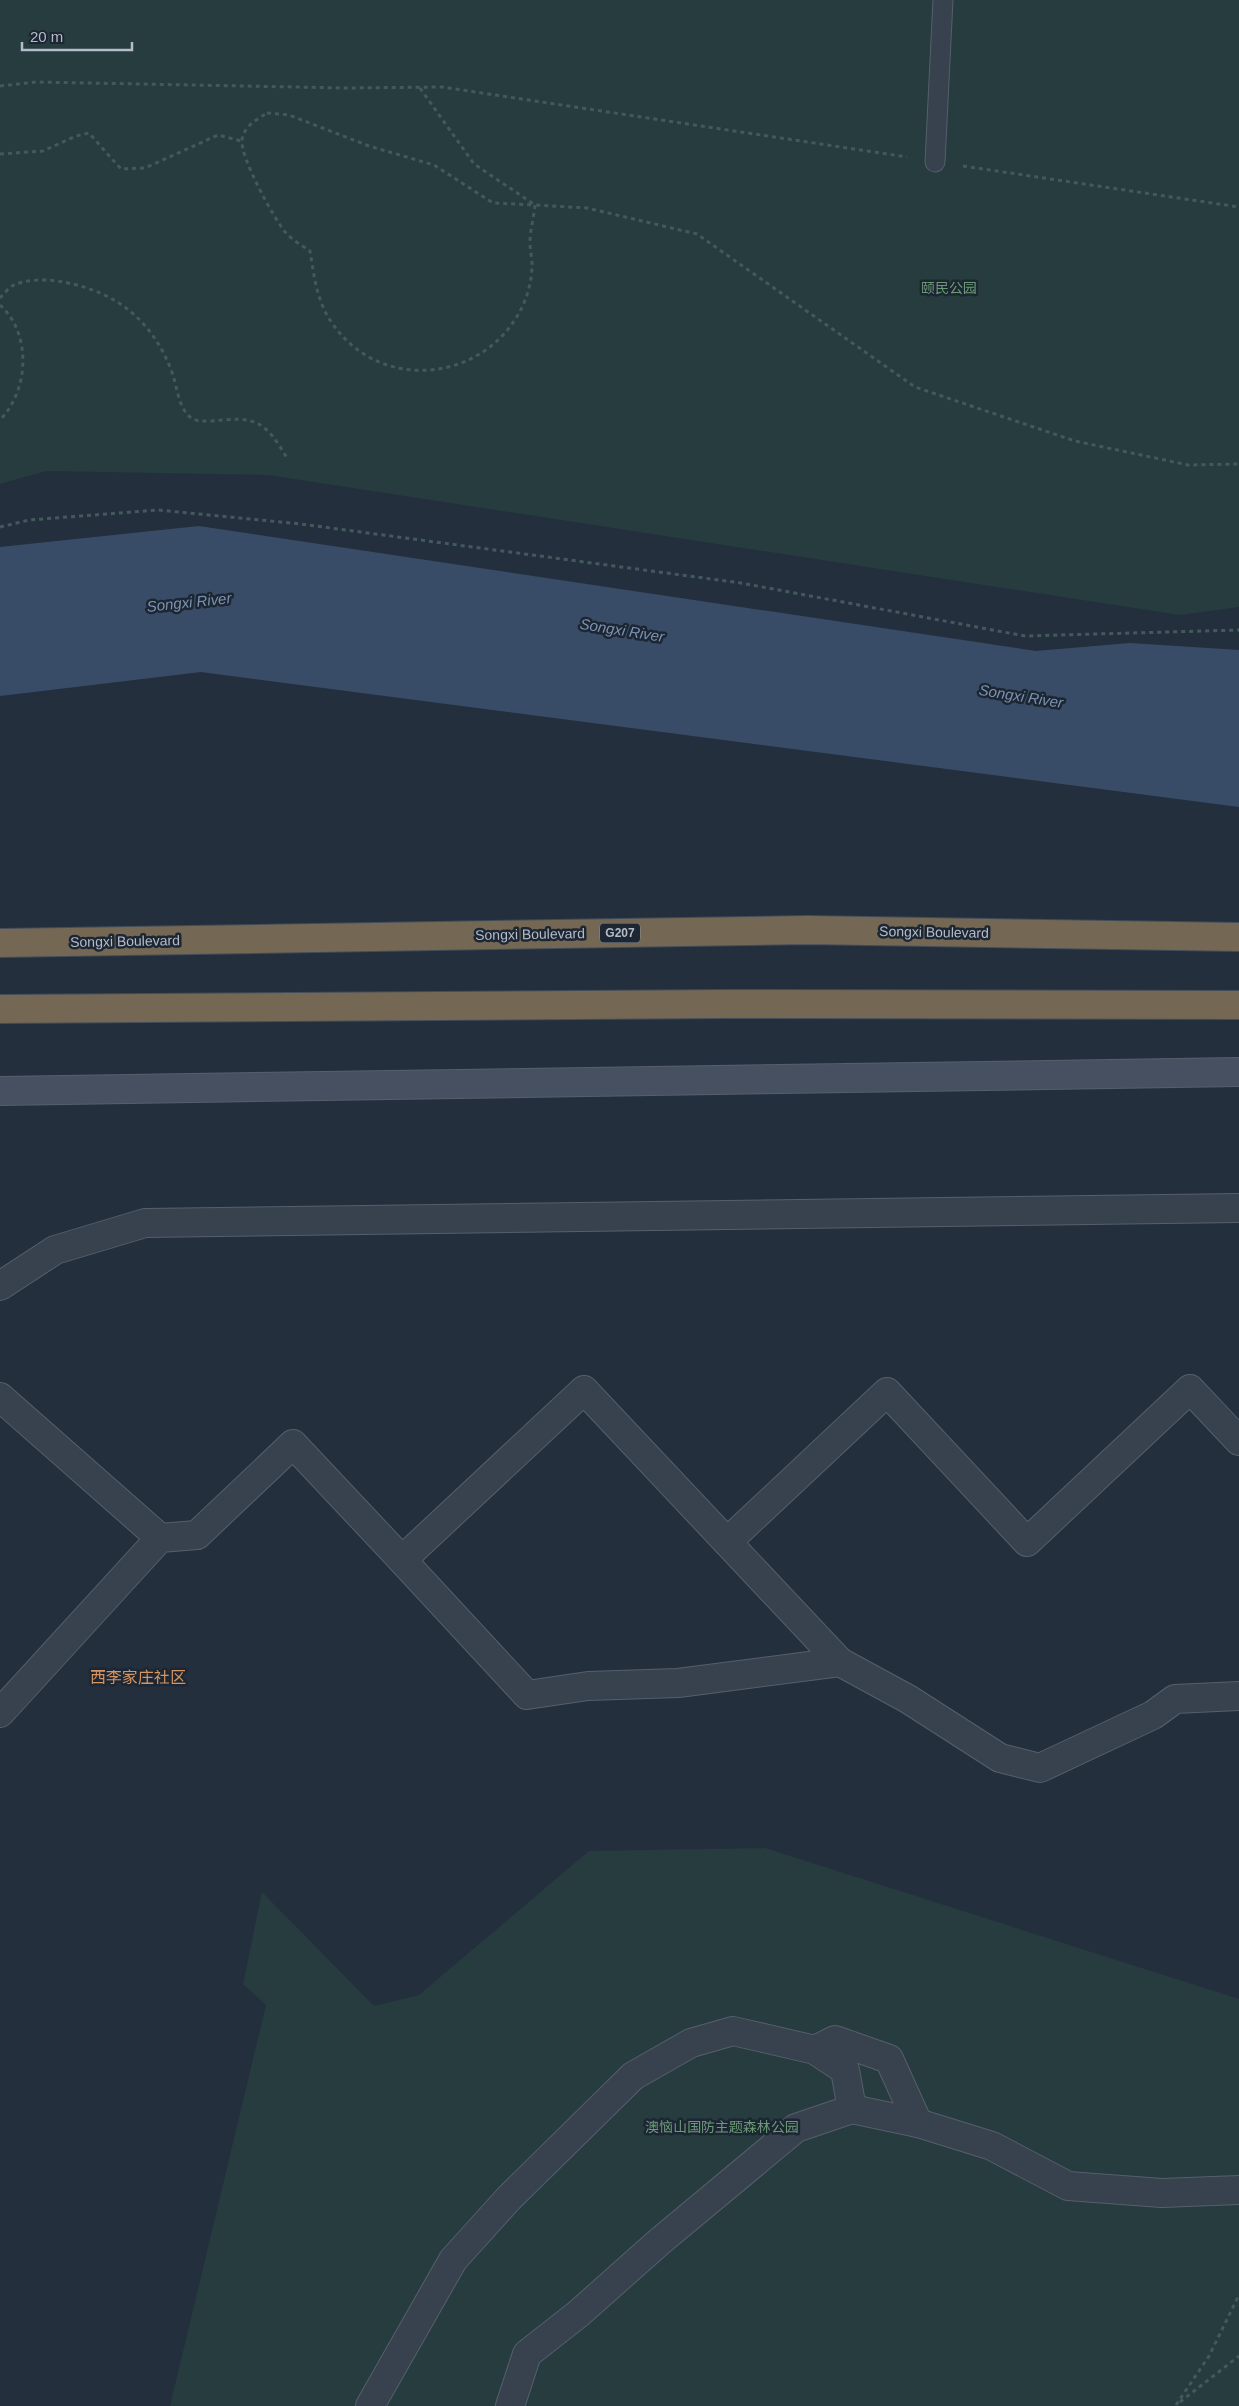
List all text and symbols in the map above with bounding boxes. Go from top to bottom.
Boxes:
scale bar [22,20,132,52]
text: 20 m [30,28,63,45]
park label: 颐民公园 [921,280,977,296]
water label: Songxi River [146,589,233,615]
water label: Songxi River [579,615,666,645]
water label: Songxi River [978,681,1065,711]
street label: Songxi Boulevard [879,923,989,941]
road number: G207 [600,924,640,942]
street label: Songxi Boulevard [475,925,585,943]
street label: Songxi Boulevard [70,932,180,950]
district label: 西李家庄社区 [90,1669,186,1686]
park label: 澳恼山国防主题森林公园 [645,2119,799,2135]

